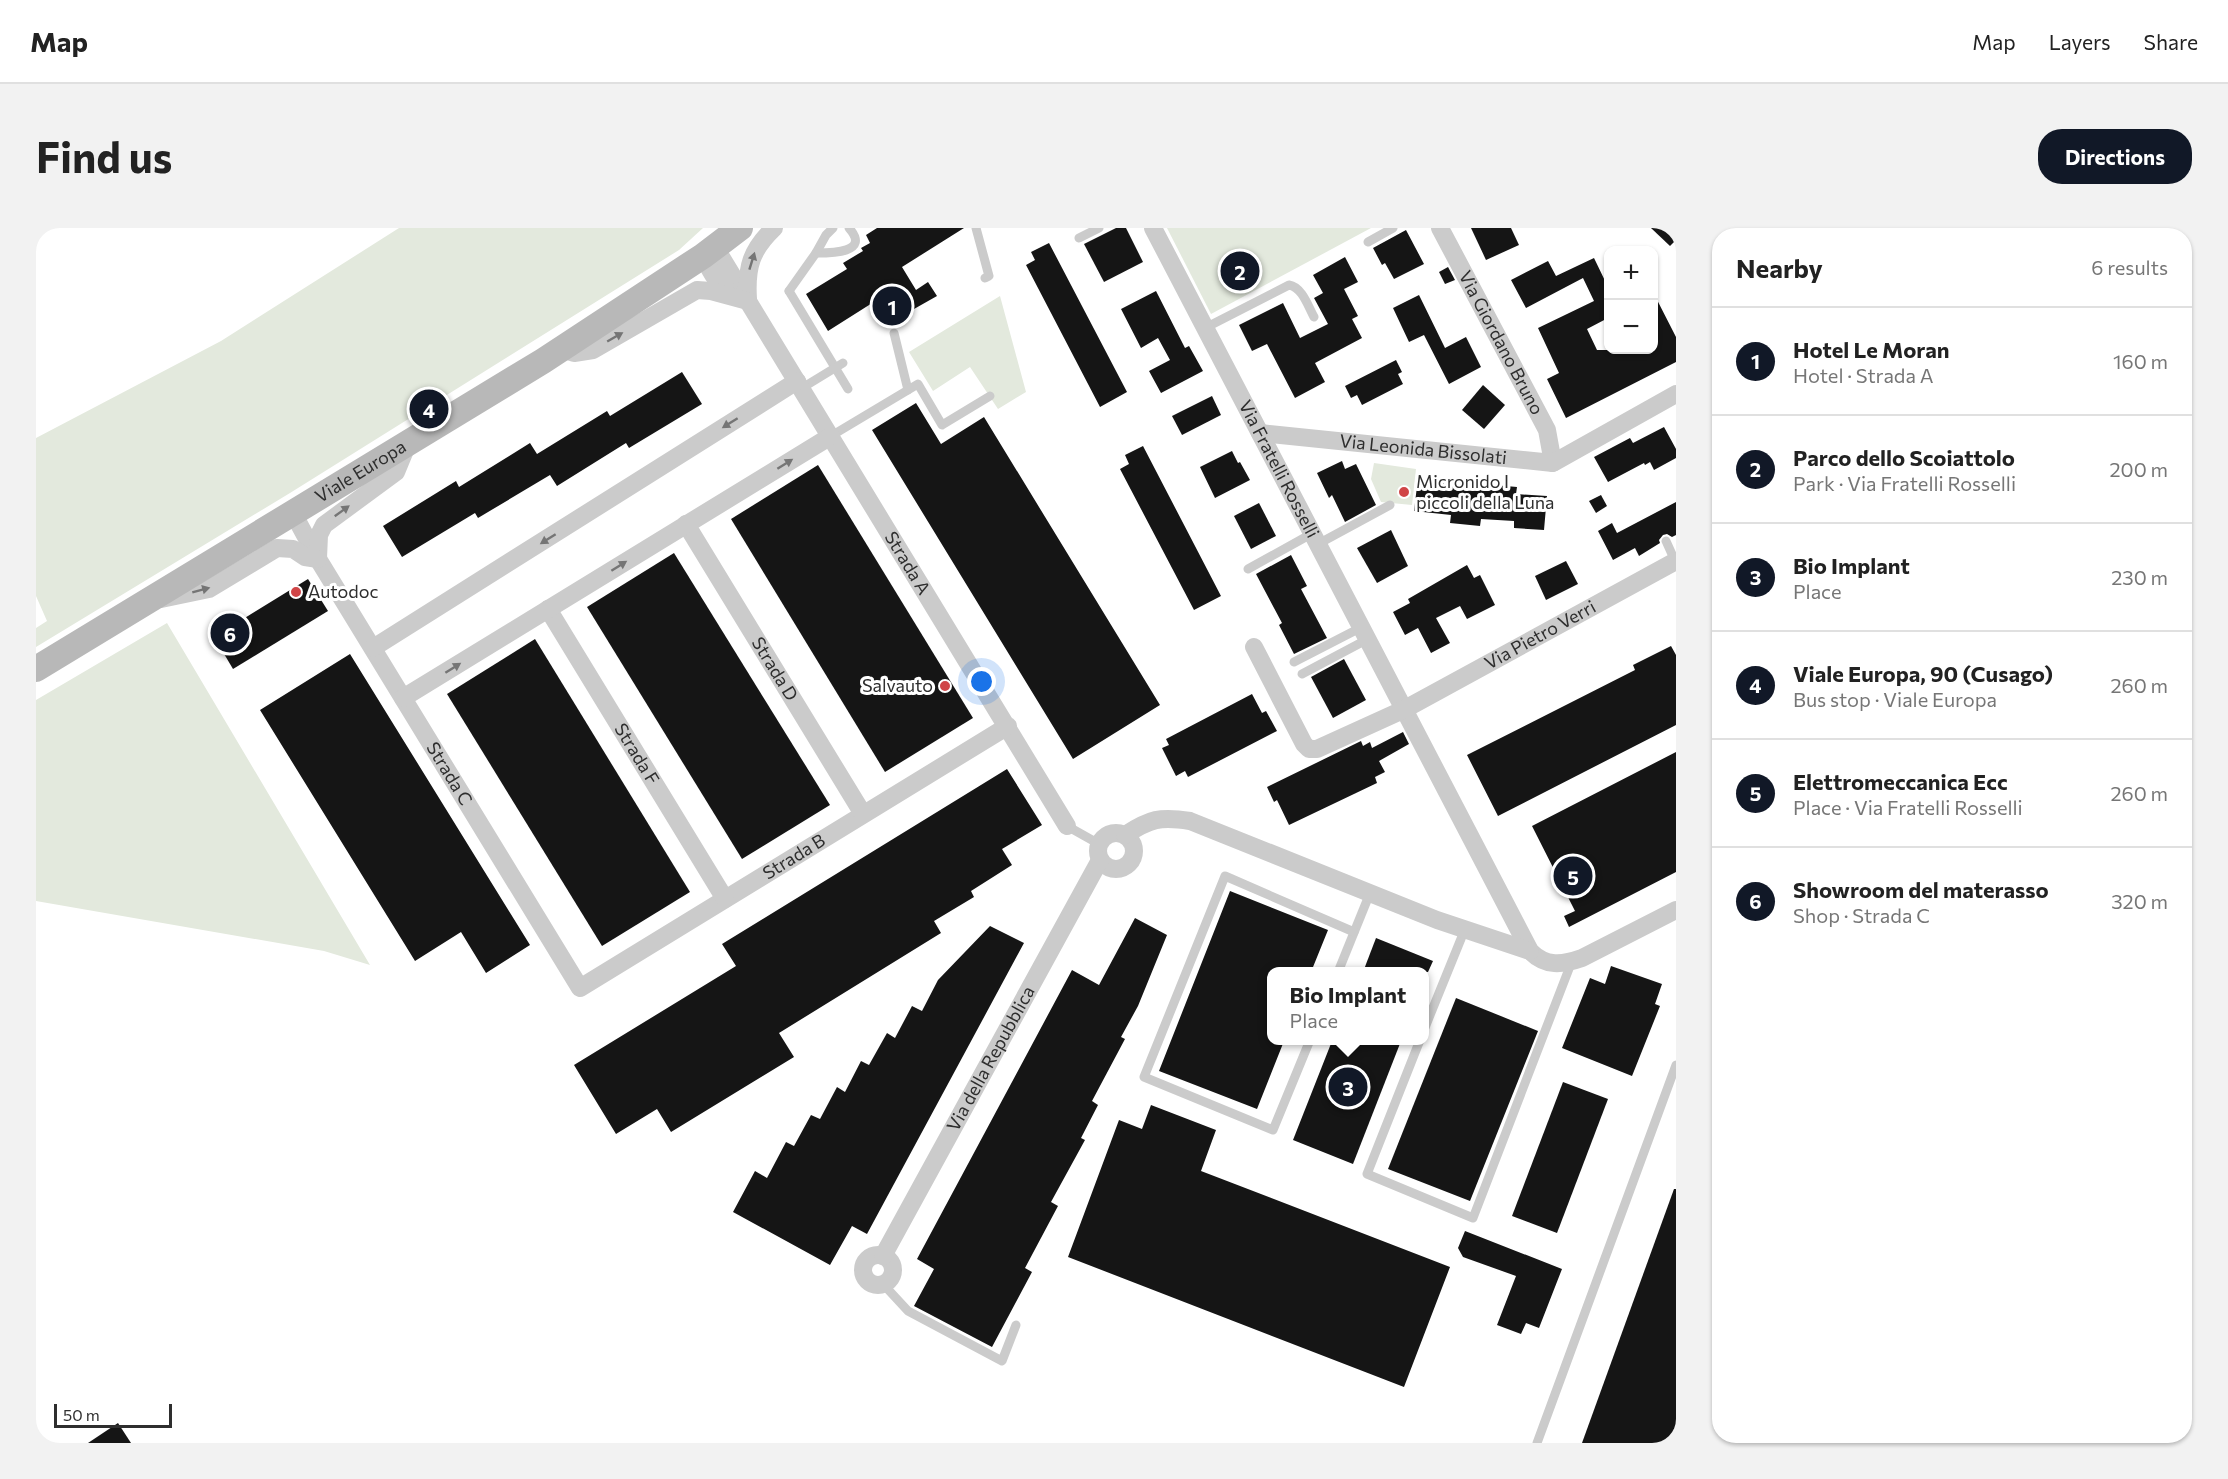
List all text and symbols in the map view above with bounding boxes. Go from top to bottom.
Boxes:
text: Map [30,24,88,58]
text: Map [1972,29,2016,54]
text: Layers [2049,29,2111,54]
text: Share [2144,29,2198,54]
button: Directions [2038,129,2192,184]
text: Find us [36,130,172,182]
map controls [1604,246,1658,354]
button: + [1604,246,1658,300]
pin: 2 [1220,248,1260,294]
one-way arrow [748,252,757,270]
text: Nearby [1736,252,1823,283]
text: 6 results [2091,255,2168,279]
street label: Via Giordano Bruno [1455,267,1549,418]
pin: 1 [872,284,912,328]
button: − [1604,300,1658,354]
one-way arrow [607,332,624,342]
text: Hotel Le Moran [1793,336,1950,363]
text: 1 [1751,349,1760,373]
text: 160 m [2113,349,2168,373]
text: Hotel · Strada A [1793,363,1933,387]
pin: 4 [410,386,448,432]
street label: Via Fratelli Rosselli [1235,396,1325,541]
one-way arrow [722,418,738,429]
street label: Via Leonida Bissolati [1338,429,1508,468]
street label: Viale Europa [311,435,410,507]
text: Parco dello Scoiattolo [1793,444,2015,471]
text: 2 [1750,457,1761,481]
text: 200 m [2110,457,2168,481]
one-way arrow [777,458,793,469]
place label: Micronido I piccoli della Luna [1416,470,1554,513]
text: Park · Via Fratelli Rosselli [1793,471,2016,495]
marker: Micronido I piccoli della Luna [1397,485,1411,499]
one-way arrow [333,505,349,517]
street label: Strada A [881,527,936,598]
one-way arrow [540,534,556,545]
text: Bio Implant [1793,552,1910,579]
one-way arrow [611,560,627,571]
text: 3 [1750,565,1761,589]
text: 230 m [2111,565,2168,589]
text: Place [1793,579,1842,603]
place label: Autodoc [308,580,378,602]
one-way arrow [192,585,210,594]
marker: Autodoc [289,585,303,599]
street label: Via Pietro Verri [1480,595,1599,673]
pin: 6 [210,610,250,656]
street label: Strada D [748,633,803,705]
text: Viale Europa, 90 (Cusago) [1793,660,2053,687]
one-way arrow [445,662,461,673]
your location [967,667,996,696]
text: 4 [1749,673,1762,697]
text: 260 m [2110,673,2168,697]
place label: Salvauto [862,674,933,696]
marker: Salvauto [938,679,952,693]
text: Bus stop · Viale Europa [1793,687,1997,711]
street label: Strada F [610,719,664,788]
street label: Strada C [422,738,478,809]
text: Elettromeccanica Ecc [1793,768,2008,795]
text: 5 [1750,781,1761,805]
text: 260 m [2110,781,2168,805]
text: Place · Via Fratelli Rosselli [1793,795,2023,819]
street label: Strada B [758,829,829,884]
pin: 5 [1554,854,1592,898]
text: Showroom del materasso [1793,876,2049,903]
text: 6 [1749,889,1762,913]
text: 320 m [2111,889,2168,913]
text: Shop · Strada C [1793,903,1930,927]
popup [1267,967,1429,1045]
text: Bio Implant [1290,981,1406,1008]
street label: Via della Repubblica [942,982,1039,1135]
text: Place [1290,1008,1338,1032]
pin: 3 [1328,1064,1368,1110]
scale bar [54,1401,172,1428]
text: 50 m [63,1405,100,1424]

